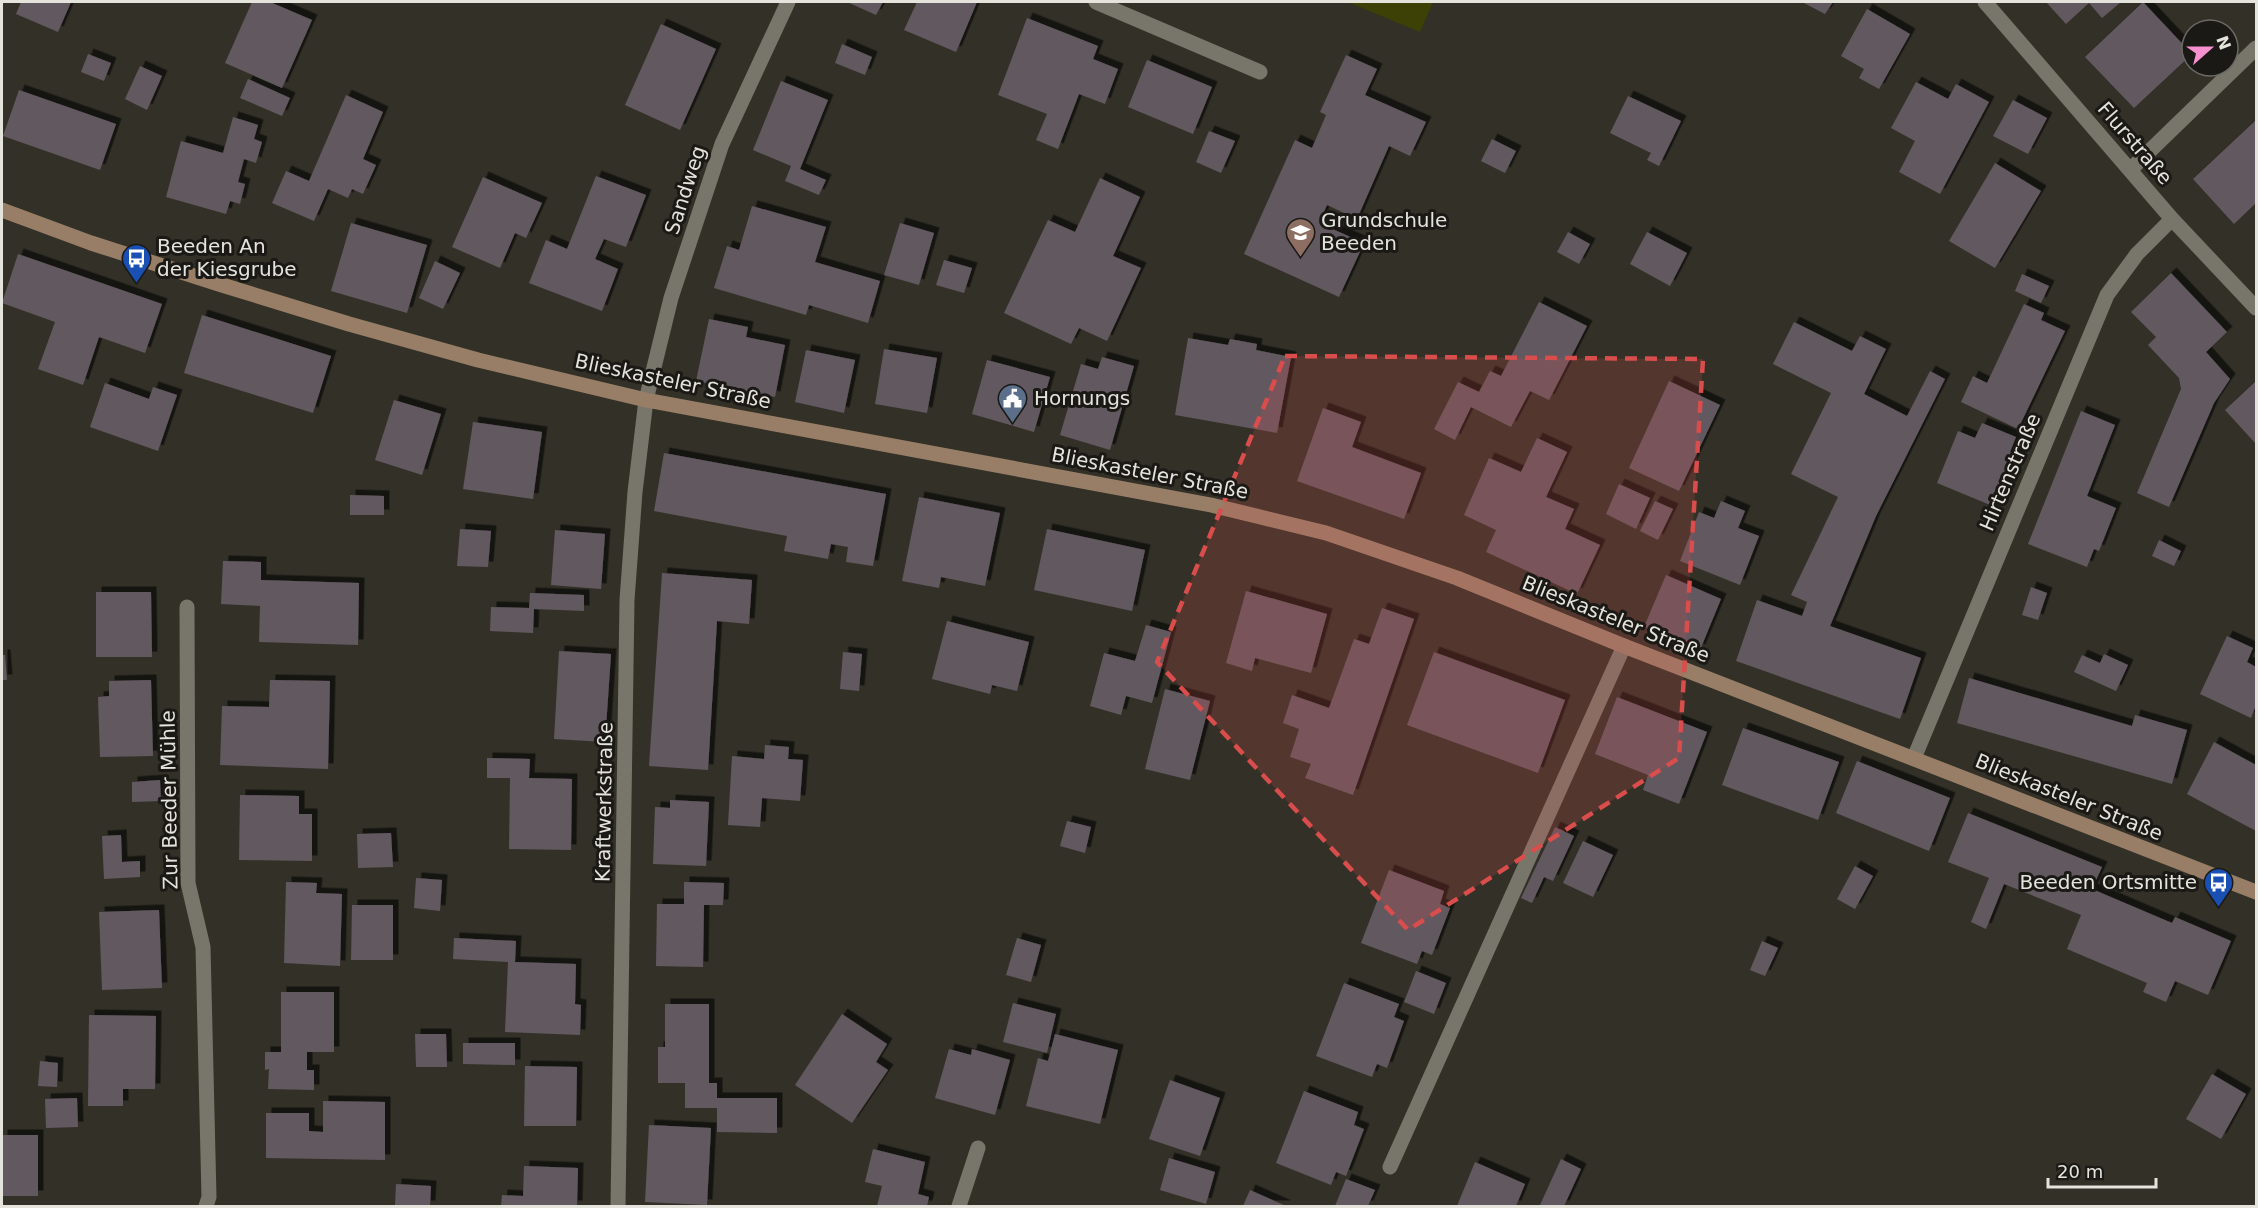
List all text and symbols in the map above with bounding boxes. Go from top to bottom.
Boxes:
north arrow [2180,18,2240,78]
text: N [2212,33,2235,52]
street label: Flurstraße [2093,97,2177,189]
street label: Sandweg [659,143,711,237]
place label: Grundschule Beeden [1321,208,1447,255]
school or university icon: Grundschule Beeden [1284,216,1316,258]
place label: Beeden An der Kiesgrube [157,234,297,281]
bus stop icon: Beeden An der Kiesgrube [120,242,152,284]
street label: Blieskasteler Straße [573,348,773,414]
public building icon: Hornungs [997,382,1029,424]
place label: Hornungs [1034,386,1130,410]
street label: Hirtenstraße [1974,410,2046,534]
street label: Blieskasteler Straße [1050,442,1250,504]
street label: Blieskasteler Straße [1519,570,1713,668]
street label: Zur Beeder Mühle [155,710,183,890]
street label: Kraftwerkstraße [591,722,617,882]
street label: Blieskasteler Straße [1972,748,2166,846]
bus stop icon: Beeden Ortsmitte [2202,866,2234,908]
place label: Beeden Ortsmitte [2019,870,2197,894]
scale bar [2048,1151,2156,1189]
text: 20 m [2057,1161,2103,1182]

